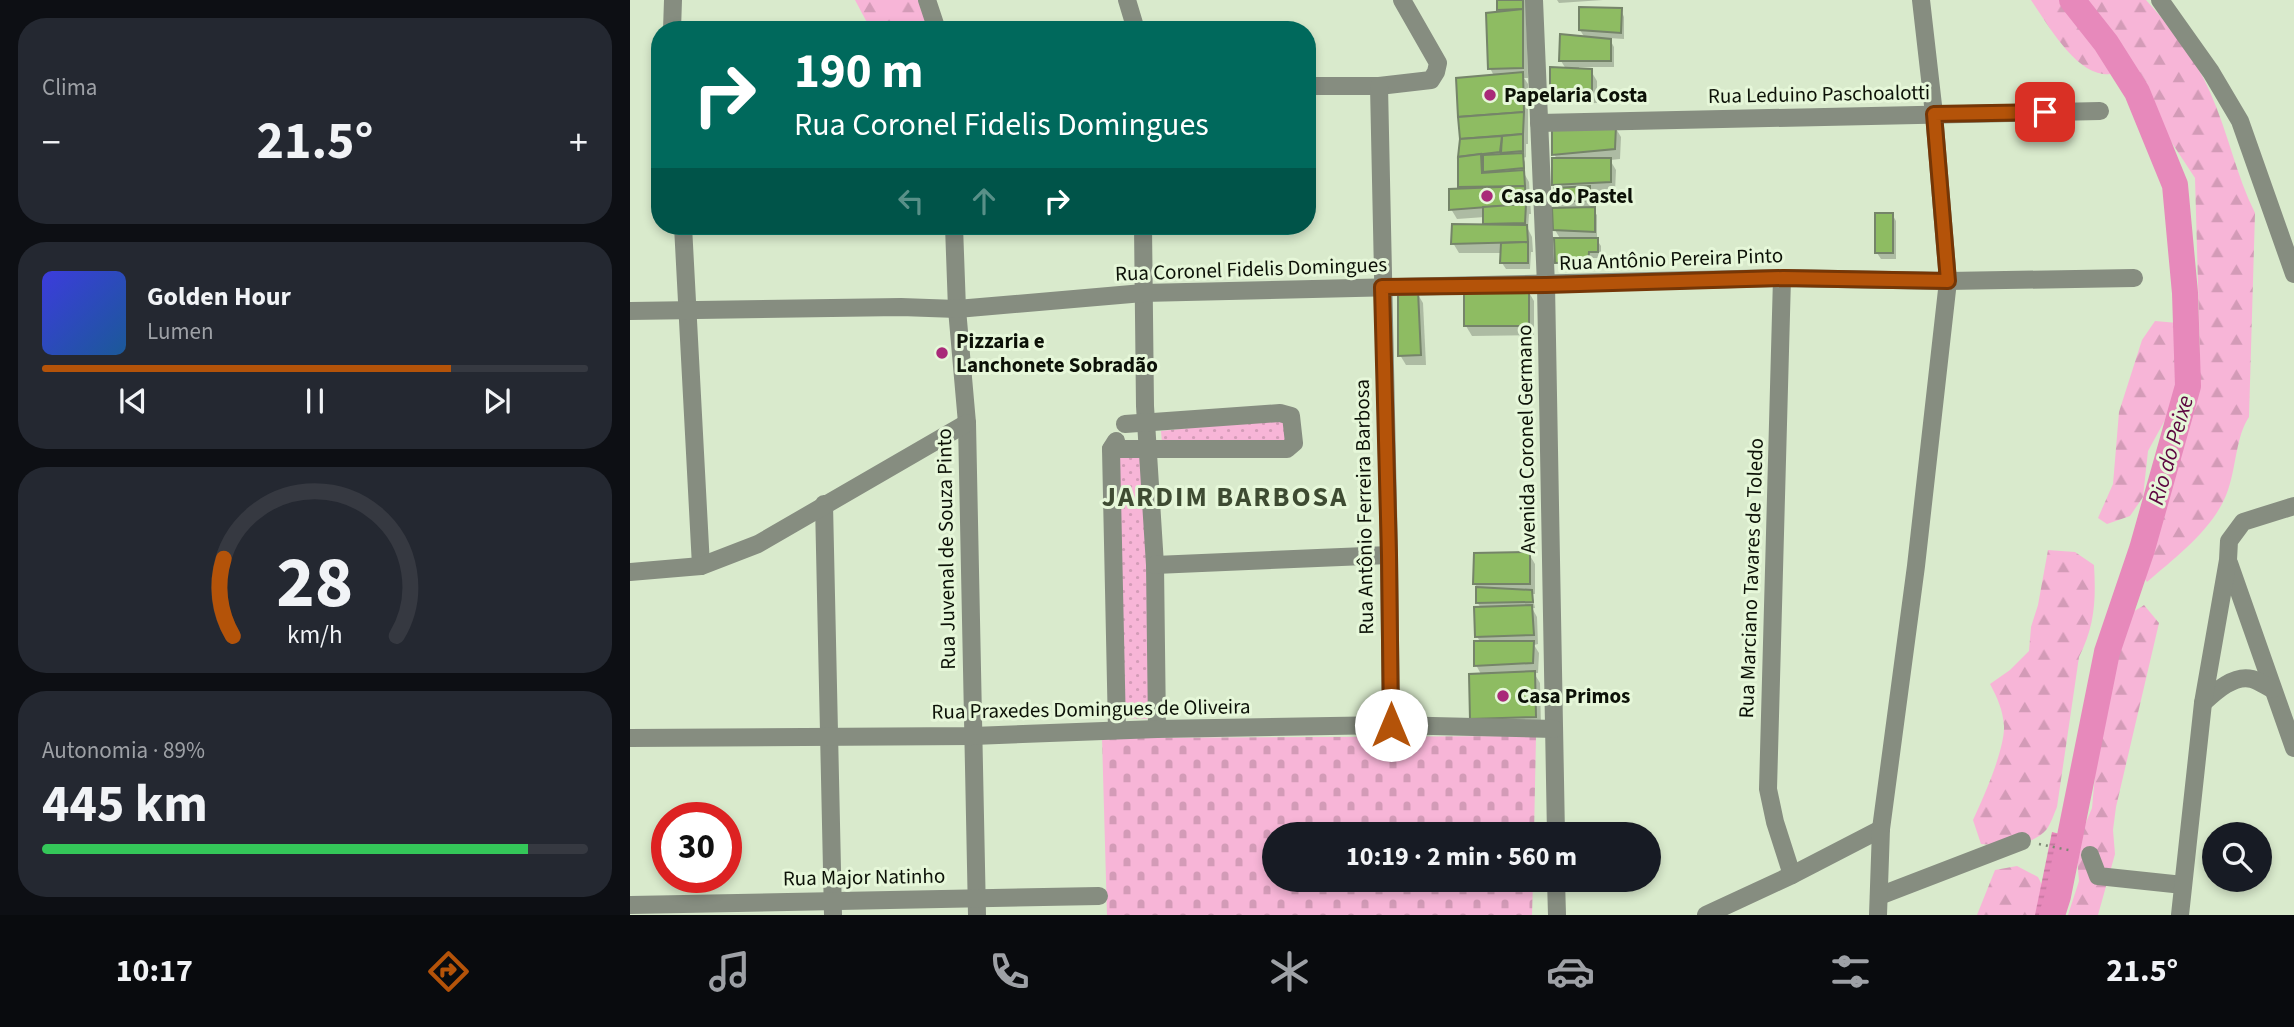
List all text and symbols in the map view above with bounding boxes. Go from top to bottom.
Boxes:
text: 190 m [794,37,923,107]
icon: right [679,49,770,140]
text: Clima [42,71,97,104]
street label: Rua Leduino Paschoalotti [1708,77,1930,111]
place label: Papelaria Costa [1504,80,1648,110]
pin [2015,82,2075,142]
marker: Papelaria Costa [1482,87,1498,103]
icon: arrive [2026,93,2064,131]
text: Rua Coronel Fidelis Domingues [794,102,1209,148]
text: 21.5° [257,105,373,179]
text: − [42,116,61,170]
text: + [569,116,588,170]
place label: Casa do Pastel [1501,181,1633,211]
icon: left [892,182,930,220]
icon: ahead [965,182,1003,220]
icon: right [1038,182,1076,220]
marker: Casa do Pastel [1479,188,1495,204]
street label: Rua Antônio Pereira Pinto [1558,240,1784,278]
street label: Rua Coronel Fidelis Domingues [1114,249,1388,289]
text: Golden Hour [147,278,291,315]
text: Lumen [147,315,214,348]
street label: Avenida Coronel Germano [1509,324,1543,554]
place label: Pizzaria e Lanchonete Sobradão [956,326,1158,380]
marker: Pizzaria e Lanchonete Sobradão [934,345,950,361]
street label: Rua Antônio Ferreira Barbosa [1347,379,1381,635]
icon: previous [114,382,152,420]
icon: pause [296,382,334,420]
icon: next [478,382,516,420]
water label: Rio do Peixe [2139,391,2202,509]
street label: Rua Juvenal de Souza Pinto [929,428,963,670]
street label: Rua Marciano Tavares de Toledo [1731,437,1771,719]
district label: JARDIM BARBOSA [1102,477,1348,517]
text: 28 [277,531,353,635]
text: km/h [287,616,343,652]
place label: Casa Primos [1517,681,1630,711]
position arrow [1354,688,1428,762]
marker: Casa Primos [1495,688,1511,704]
street label: Rua Praxedes Domingues de Oliveira [931,691,1251,727]
text: Autonomia · 89% [42,734,205,767]
text: 445 km [42,768,208,842]
speed limit sign: 30 [651,802,742,893]
map controls [2202,822,2272,892]
button: search [2202,822,2272,892]
text: 10:19 · 2 min · 560 m [1346,838,1577,875]
street label: Rua Major Natinho [782,861,946,893]
icon: directions [424,947,473,996]
icon: music [705,947,754,996]
icon: phone [985,947,1034,996]
icon: climate [1265,947,1314,996]
icon: car [1546,947,1595,996]
icon: filters [1826,947,1875,996]
text: 10:17 [116,948,193,994]
text: 21.5° [2106,948,2178,994]

